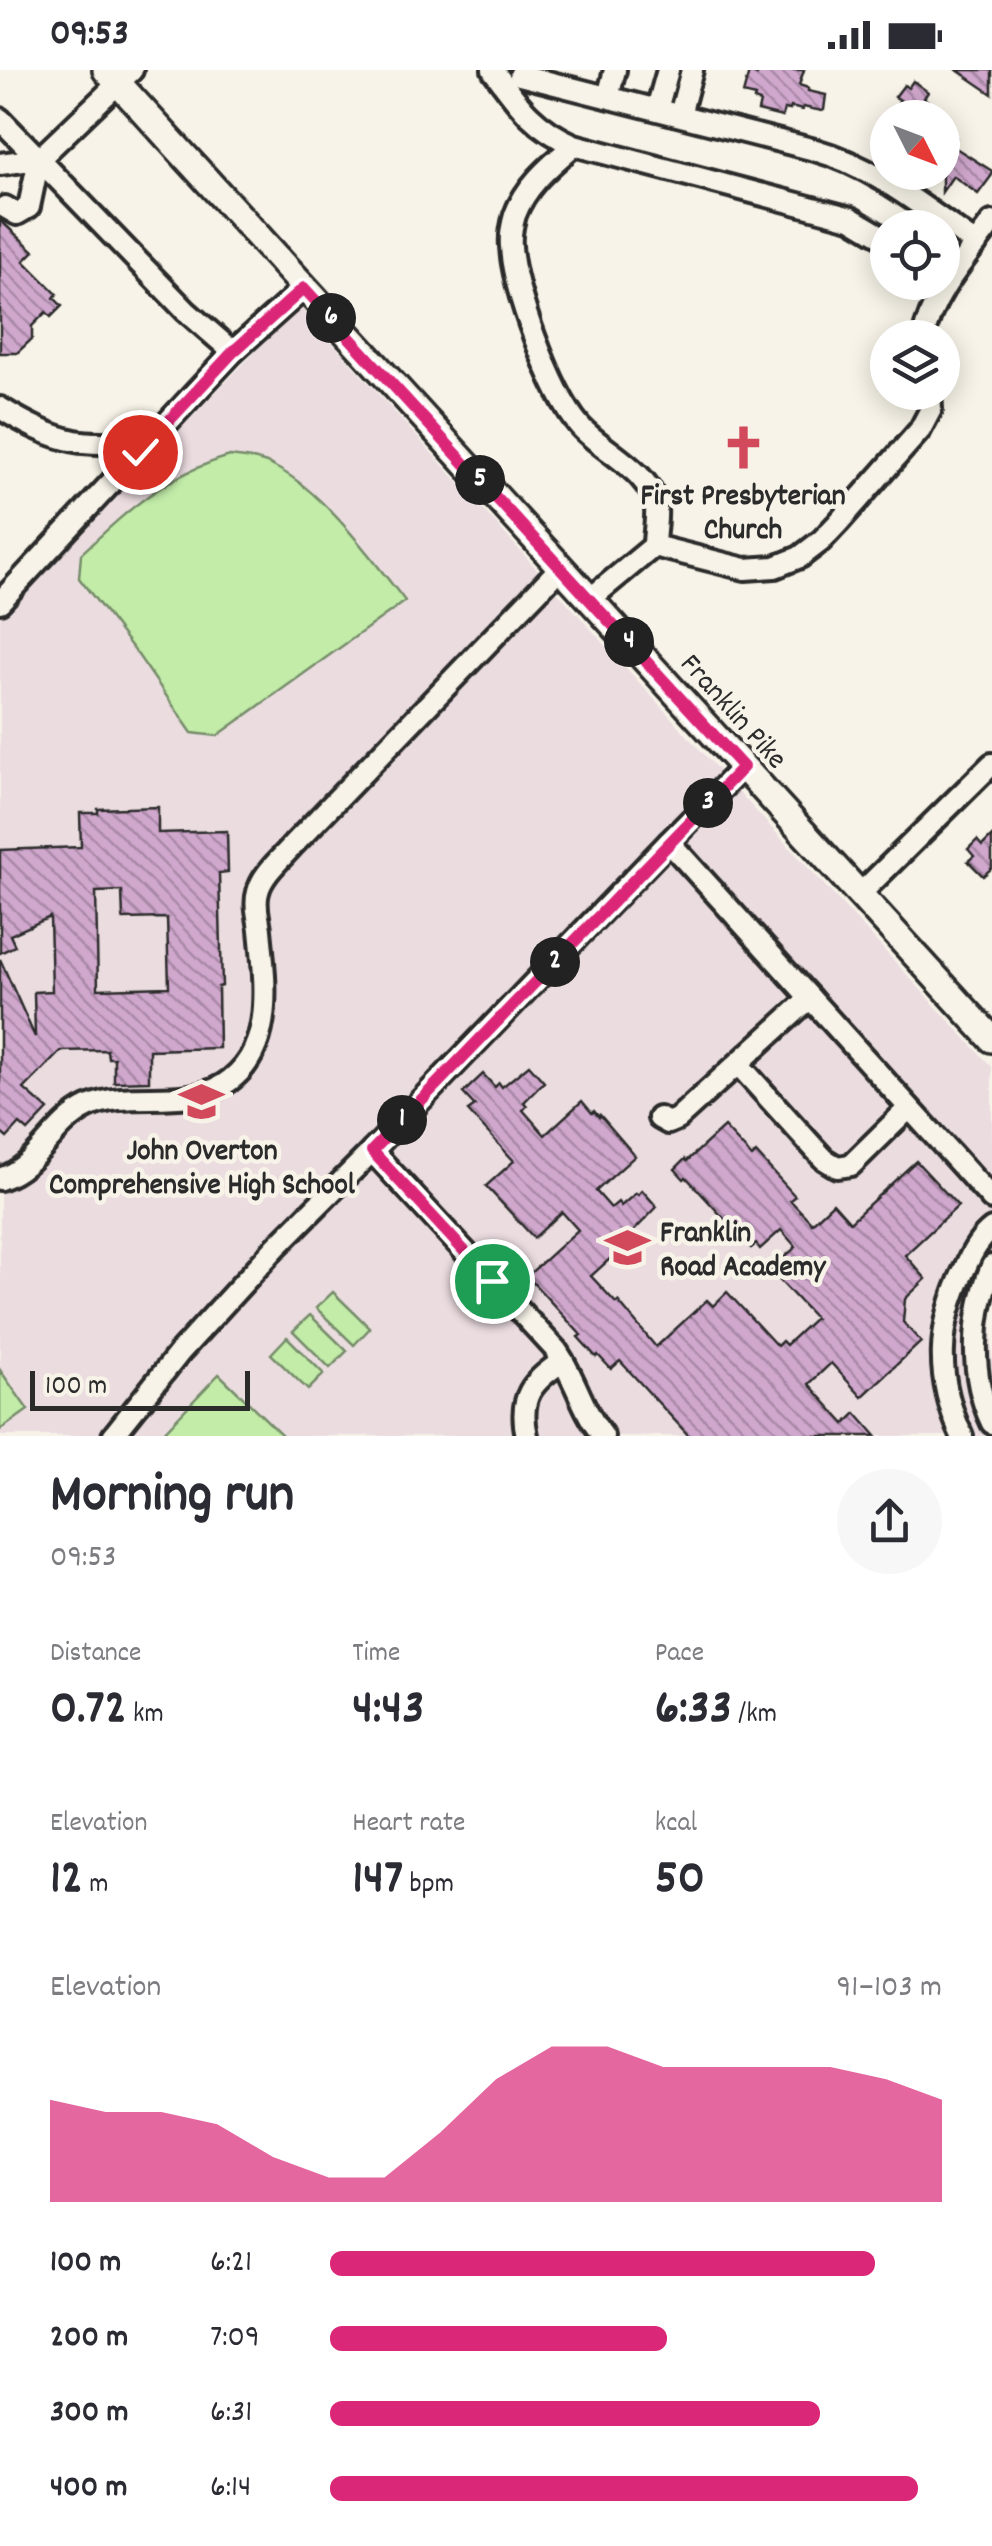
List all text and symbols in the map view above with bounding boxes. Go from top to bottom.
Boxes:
text: 09:53 [50,8,129,63]
north arrow [870,100,960,190]
map controls [870,100,960,410]
button: locate [870,210,960,300]
pin: 6 [306,293,356,343]
text: 6 [324,298,338,338]
button: layers [870,320,960,410]
pin [98,410,183,495]
church icon: First Presbyterian Church [719,423,767,471]
icon: check [113,425,168,480]
pin: 5 [455,455,505,505]
text: 5 [474,460,486,500]
place label: First Presbyterian Church [640,477,846,554]
pin: 4 [604,617,654,667]
text: 4 [623,622,635,662]
street label: Franklin Pike [668,646,795,780]
pin: 3 [683,778,733,828]
text: 3 [702,783,714,823]
pin: 2 [530,937,580,987]
text: 2 [549,942,561,982]
school or university icon: John Overton Comprehensive High School [178,1078,226,1126]
pin: 1 [377,1095,427,1145]
text: 1 [399,1100,405,1140]
place label: John Overton Comprehensive High School [49,1132,356,1209]
place label: Franklin Road Academy [660,1214,827,1291]
school or university icon: Franklin Road Academy [603,1224,651,1272]
pin [450,1239,535,1324]
icon: arrive [465,1254,520,1309]
scale bar [30,1366,250,1410]
text: 100 m [45,1368,107,1408]
text: Morning run [50,1459,294,1538]
button: share [837,1469,942,1574]
text: 09:53 [50,1536,116,1582]
text: Distance [50,1635,141,1675]
text: Time [352,1635,400,1675]
text: Pace [655,1635,704,1675]
text: 0.72 [50,1675,127,1747]
text: 4:43 [352,1675,424,1747]
text: 6:33 [655,1675,732,1747]
text: km [127,1696,164,1736]
text: /km [732,1696,777,1736]
text: Elevation [50,1805,147,1845]
text: Heart rate [352,1805,465,1845]
text: kcal [655,1805,697,1845]
text: 12 [50,1845,83,1917]
text: 147 [352,1845,403,1917]
text: 50 [655,1845,705,1917]
text: m [83,1866,108,1906]
text: bpm [403,1866,454,1906]
text: Elevation [50,1966,161,2012]
text: 91–103 m [836,1966,942,2012]
text: 100 m [50,2241,121,2287]
text: 6:21 [210,2241,252,2287]
text: 200 m [50,2316,128,2362]
text: 7:09 [210,2316,260,2362]
text: 300 m [50,2391,128,2437]
text: 6:31 [210,2391,252,2437]
text: 400 m [50,2466,127,2512]
text: 6:14 [210,2466,251,2512]

